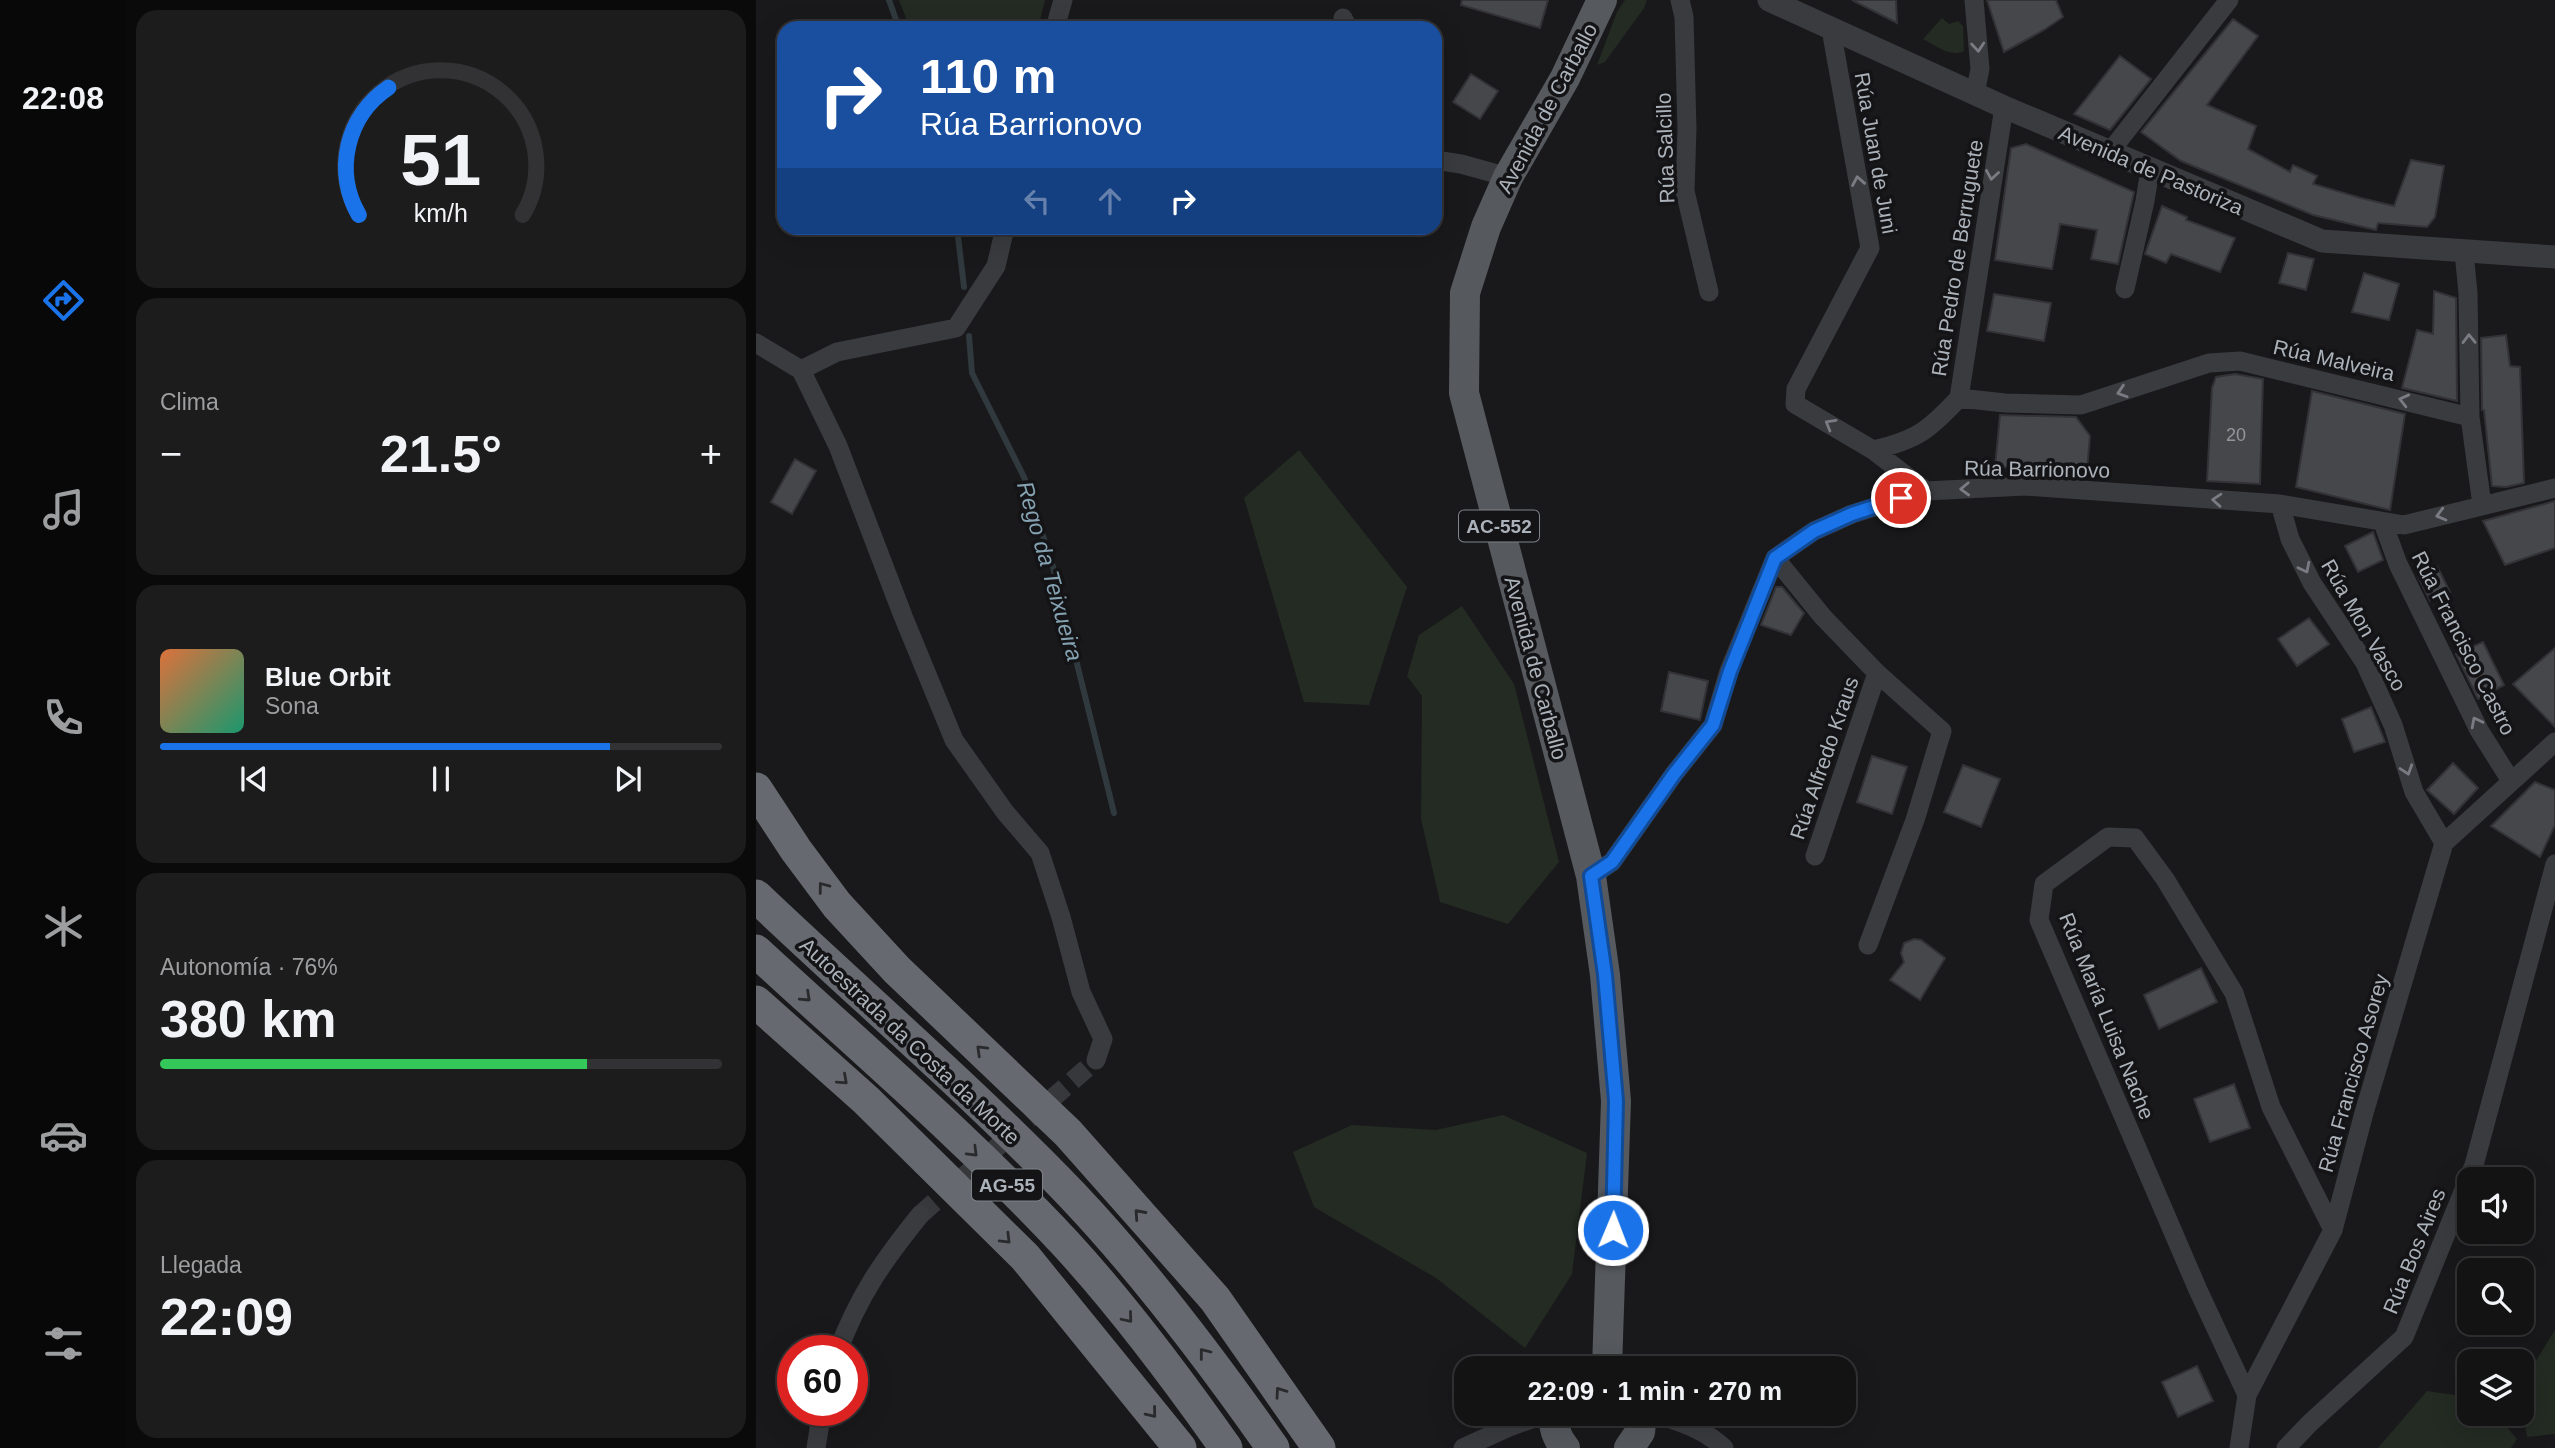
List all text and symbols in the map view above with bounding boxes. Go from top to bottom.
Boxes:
street label: Avenida de Carballo [1493,19,1601,197]
one-way arrow [1970,42,1985,53]
icon: right [805,49,896,140]
text: 110 m [920,49,1056,103]
street label: Rúa Juan de Juni [1850,71,1902,235]
text: 22:08 [22,80,104,116]
street label: Rúa Salcillo [1652,92,1678,204]
text: Rúa Barrionovo [920,106,1142,142]
text: 51 [401,119,481,200]
street label: Avenida de Pastoriza [2055,121,2247,219]
street label: Rúa Pedro de Berruguete [1927,138,1987,378]
one-way arrow [1985,169,2000,181]
one-way arrow [1851,175,1866,187]
icon: left [1018,182,1056,220]
icon: ahead [1091,182,1129,220]
icon: right [1164,182,1202,220]
text: km/h [414,199,468,227]
icon: directions [39,276,88,325]
one-way arrow [2461,334,2476,345]
street label: Rúa Malveira [2271,335,2397,385]
one-way arrow [2117,384,2129,398]
text: Clima [160,389,219,415]
one-way arrow [2398,394,2410,408]
one-way arrow [1824,419,1837,432]
text: 21.5° [380,425,502,483]
house number: 20 [2226,425,2246,445]
text: − [160,433,182,475]
text: + [700,433,722,475]
street label: Rúa Barrionovo [1964,456,2110,482]
pin [1871,468,1931,528]
water label: Rego da Teixueira [1012,478,1088,664]
icon: arrive [1882,479,1920,517]
one-way arrow [1960,481,1971,496]
icon: music [39,485,88,534]
one-way arrow [2211,493,2222,508]
one-way arrow [2435,507,2447,521]
road number: AC-552 [1459,510,1539,541]
street label: Rúa Francisco Castro [2408,547,2520,739]
street label: Rúa Mon Vasco [2317,555,2411,695]
one-way arrow [2296,561,2310,573]
street label: Avenida de Carballo [1500,574,1572,762]
text: Blue Orbit [265,662,391,692]
street label: Rúa Alfredo Kraus [1785,674,1863,842]
icon: phone [39,693,88,742]
text: Sona [265,693,319,719]
one-way arrow [2470,717,2484,730]
icon: previous [235,760,273,798]
icon: pause [422,760,460,798]
icon: next [609,760,647,798]
one-way arrow [2399,763,2414,775]
one-way arrow [819,882,832,895]
icon: climate [39,902,88,951]
street label: Rúa María Luisa Nache [2055,909,2159,1123]
street label: Autoestrada da Costa da Morte [795,933,1025,1149]
text: Autonomía · 76% [160,954,338,980]
street label: Rúa Francisco Asorey [2314,971,2393,1175]
one-way arrow [798,989,811,1002]
text: 380 km [160,990,336,1048]
one-way arrow [976,1046,989,1059]
one-way arrow [835,1072,848,1084]
icon: car [39,1111,88,1160]
one-way arrow [965,1144,978,1157]
map controls [2457,1167,2534,1426]
button: sound [2457,1167,2534,1244]
road number: AG-55 [972,1170,1042,1200]
street label: Rúa Bos Aires [2378,1185,2450,1317]
position arrow [1576,1193,1650,1267]
one-way arrow [1135,1209,1147,1222]
one-way arrow [998,1230,1011,1243]
text: Llegada [160,1252,242,1278]
button: search [2457,1258,2534,1335]
text: 22:09 [160,1288,293,1346]
one-way arrow [1120,1310,1132,1323]
icon: filters [39,1319,88,1368]
speed limit sign: 60 [777,1335,868,1426]
one-way arrow [1199,1348,1212,1361]
button: layers [2457,1349,2534,1426]
text: 22:09 · 1 min · 270 m [1528,1376,1782,1406]
one-way arrow [1276,1387,1288,1400]
one-way arrow [1144,1405,1156,1418]

